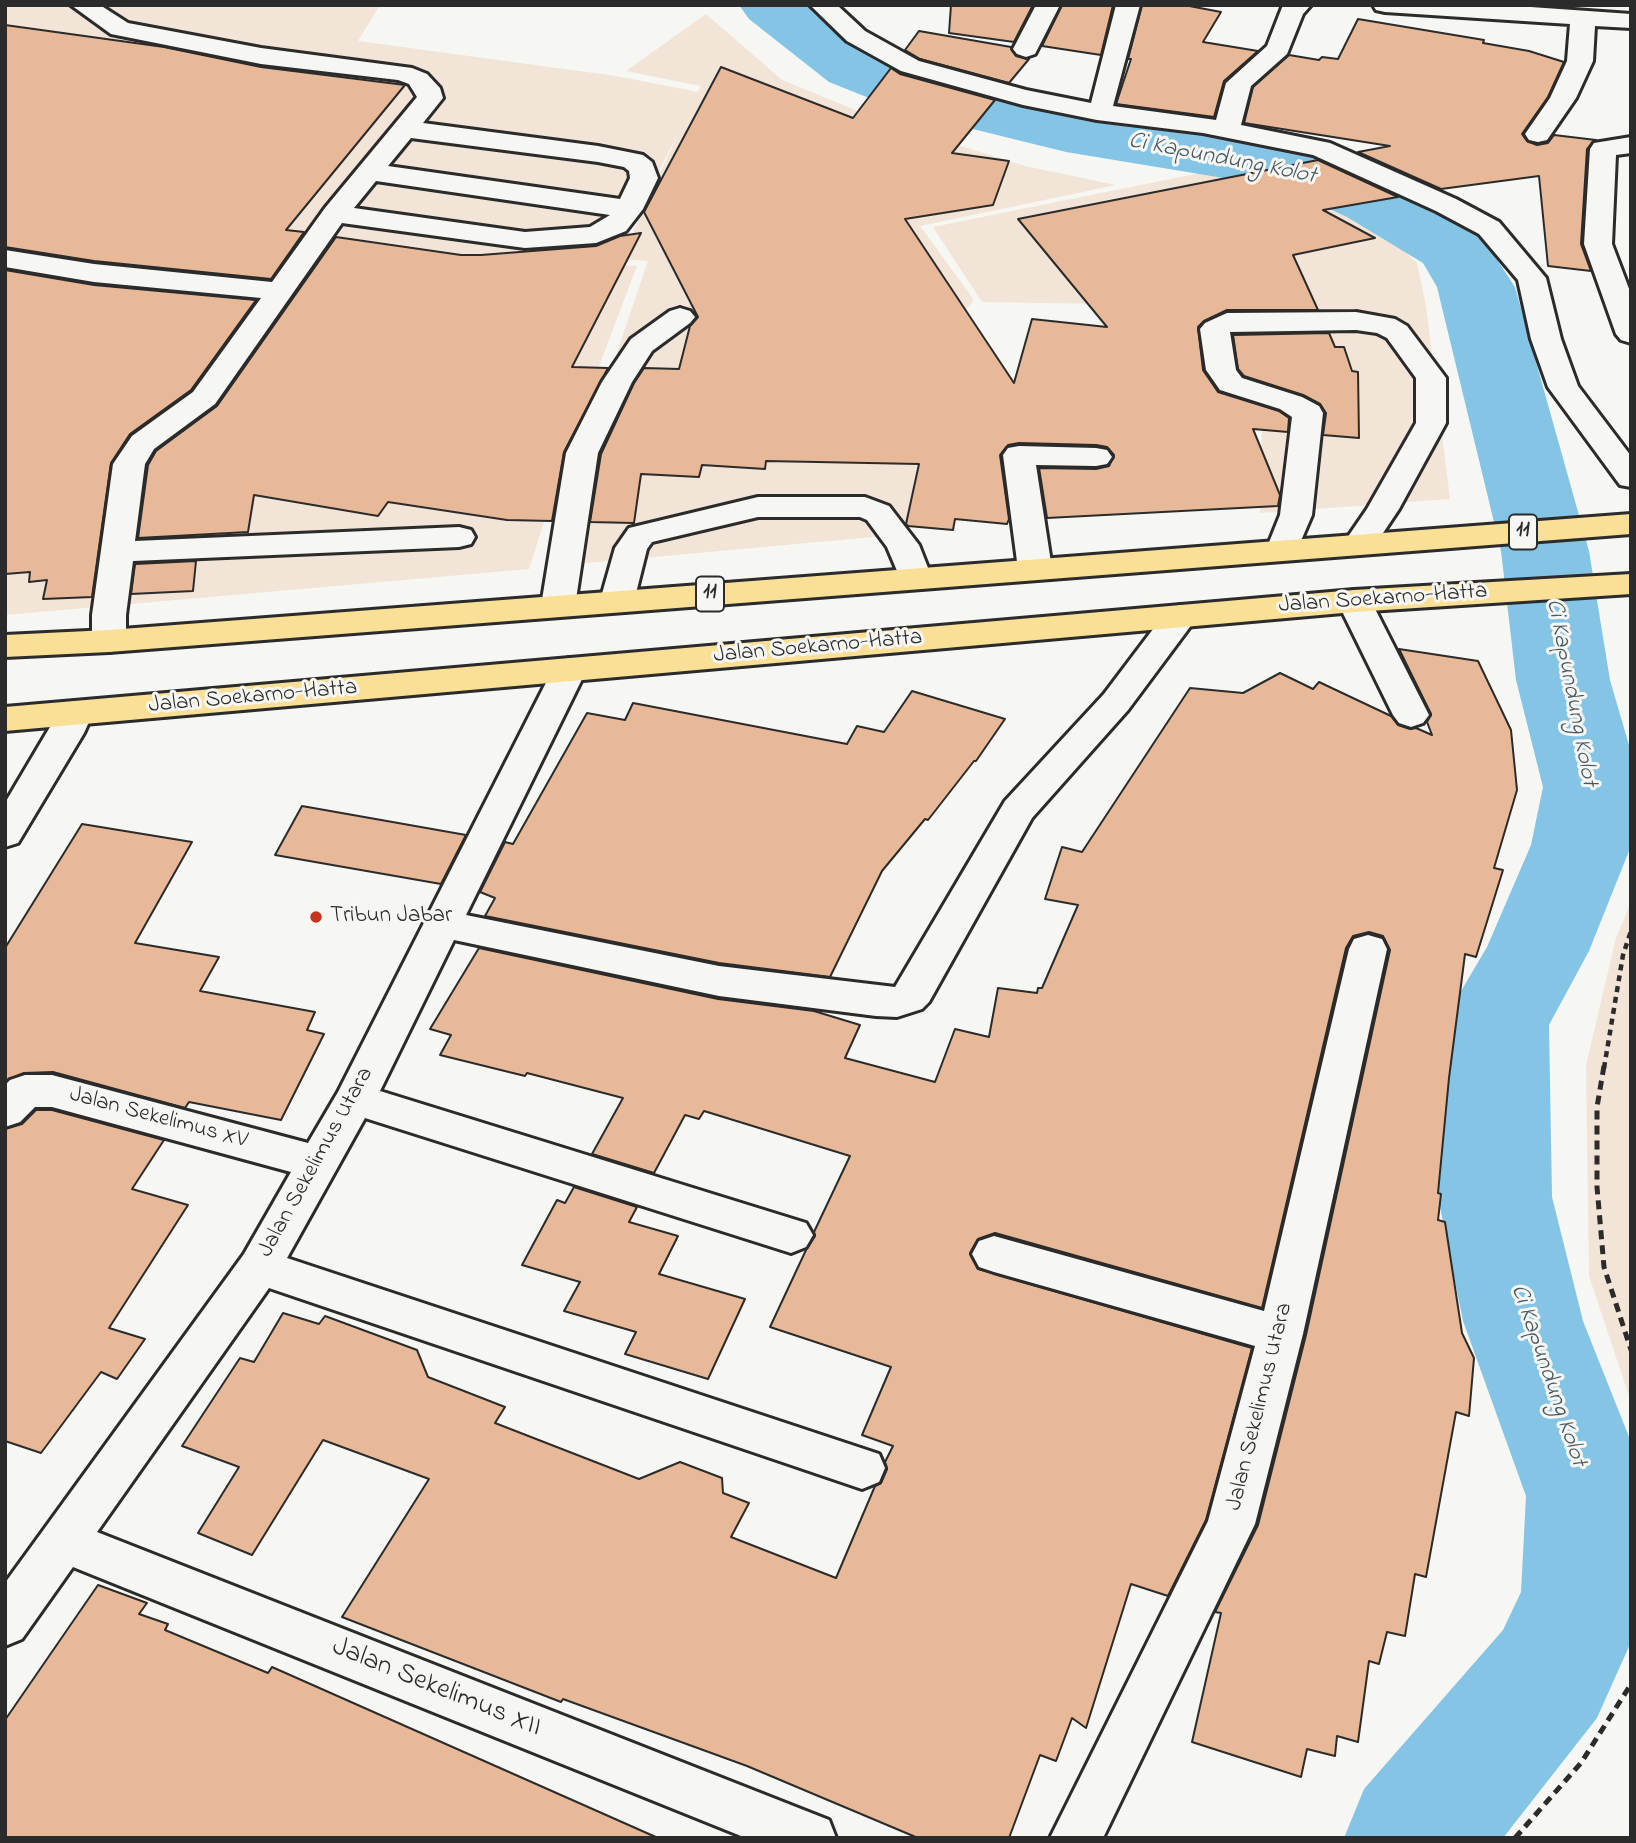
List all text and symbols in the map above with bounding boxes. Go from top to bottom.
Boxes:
water label: Ci Kapundung Kolot [1126,128,1318,192]
road number: 11 [1509,514,1537,550]
road number: 11 [696,576,724,612]
street label: Jalan Soekarno-Hatta [1278,579,1488,621]
water label: Ci Kapundung Kolot [1538,597,1602,789]
street label: Jalan Soekarno-Hatta [713,625,923,671]
street label: Jalan Soekarno-Hatta [148,675,358,721]
place label: Tribun Jabar [330,903,452,931]
marker: Tribun Jabar [308,909,324,925]
street label: Jalan Sekelimus Utara [253,1063,381,1263]
street label: Jalan Sekelimus XV [66,1082,250,1156]
water label: Ci Kapundung Kolot [1502,1281,1592,1471]
street label: Jalan Sekelimus Utara [1222,1300,1300,1514]
street label: Jalan Sekelimus XII [326,1632,546,1746]

